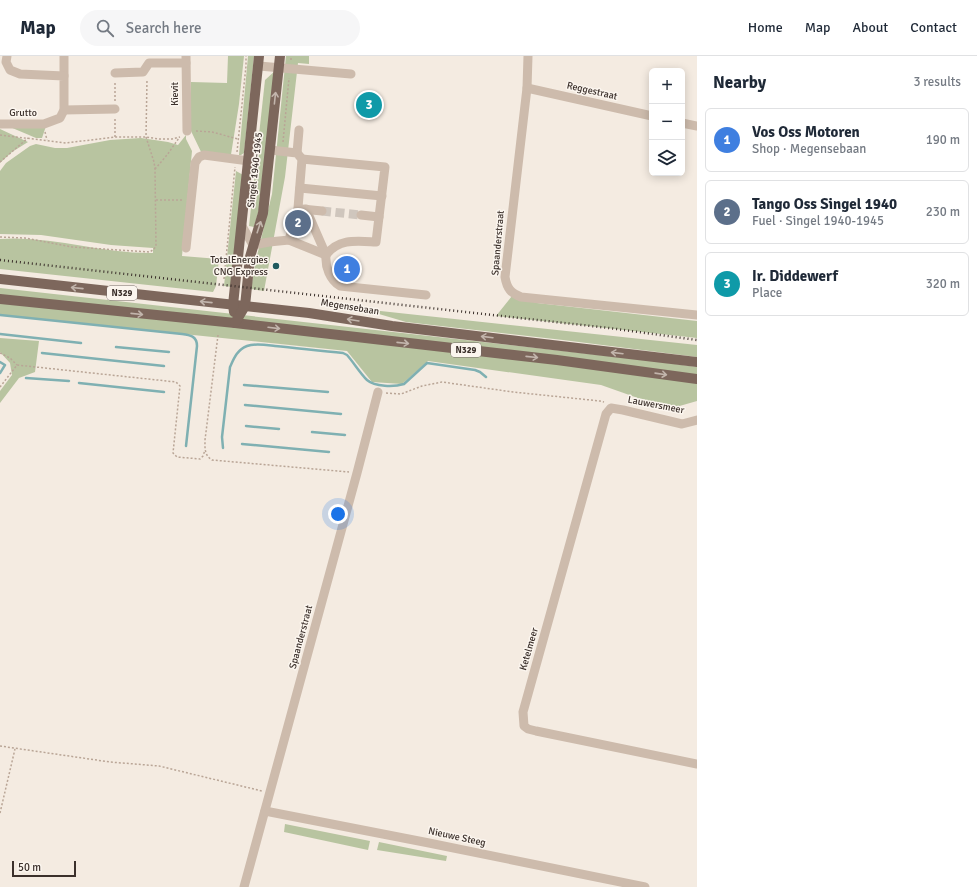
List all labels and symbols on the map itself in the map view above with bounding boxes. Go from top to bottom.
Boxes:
street label: Reggestraat [566,79,619,103]
street label: Kievit [169,81,181,106]
pin: 3 [356,90,382,120]
one-way arrow [271,92,279,105]
street label: Grutto [9,107,37,119]
street label: Singel 1940-1945 [245,132,265,208]
pin: 2 [285,208,311,238]
street label: Spaanderstraat [489,209,507,276]
one-way arrow [255,221,263,233]
place label: TotalEnergies CNG Express [210,254,269,278]
pin: 1 [334,254,360,284]
marker: TotalEnergies CNG Express [271,261,281,271]
one-way arrow [71,284,84,291]
road number: N329 [107,286,137,300]
street label: Megensebaan [320,296,380,318]
one-way arrow [200,298,213,306]
one-way arrow [130,310,143,317]
one-way arrow [347,316,360,324]
one-way arrow [267,324,280,332]
one-way arrow [481,334,494,341]
one-way arrow [396,339,409,347]
road number: N329 [451,343,481,357]
one-way arrow [611,349,624,357]
one-way arrow [525,354,538,361]
one-way arrow [654,371,667,378]
street label: Lauwersmeer [627,394,686,416]
your location [328,504,348,524]
street label: Spaanderstraat [287,603,315,670]
street label: Ketelmeer [517,626,541,672]
street label: Nieuwe Steeg [427,825,487,849]
scale bar [12,859,76,878]

